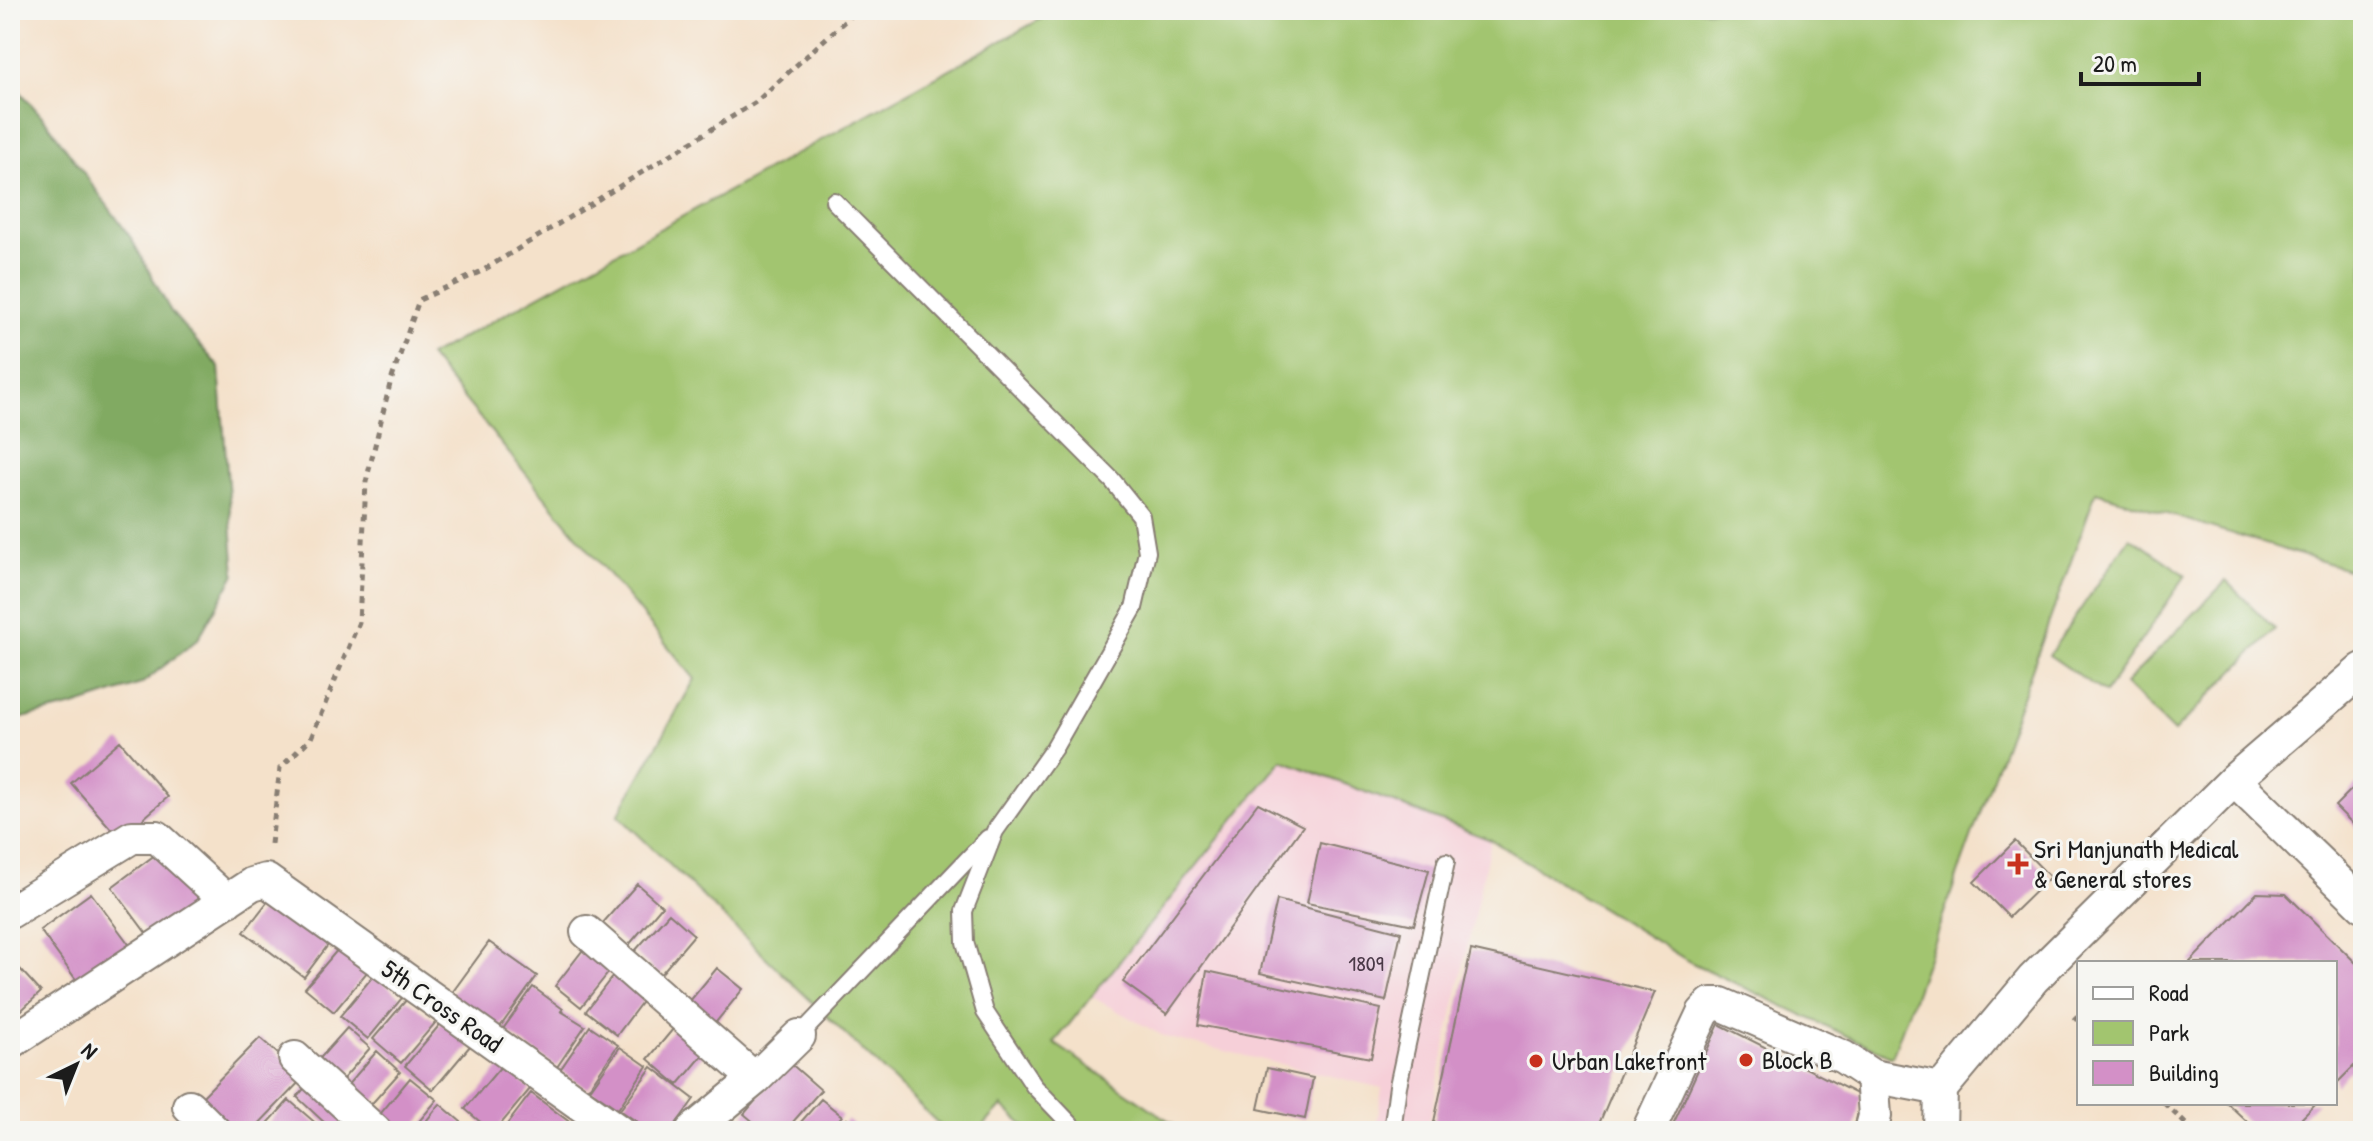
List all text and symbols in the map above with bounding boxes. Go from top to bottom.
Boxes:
scale bar [2081,36,2199,86]
text: 20 m [2093,47,2137,79]
place label: Sri Manjunath Medical & General stores [2034,831,2239,896]
marker: Sri Manjunath Medical & General stores [2009,855,2027,873]
house number: 1809 [1348,948,1384,978]
street label: 5th Cross Road [375,951,510,1060]
legend [2077,961,2337,1105]
text: Road [2149,976,2188,1008]
text: Park [2149,1016,2189,1048]
north arrow [36,1025,116,1105]
text: N [75,1035,104,1066]
place label: Block B [1762,1042,1833,1077]
place label: Urban Lakefront [1552,1043,1708,1078]
marker: Block B [1737,1051,1755,1069]
marker: Urban Lakefront [1527,1052,1545,1070]
text: Building [2149,1056,2219,1088]

